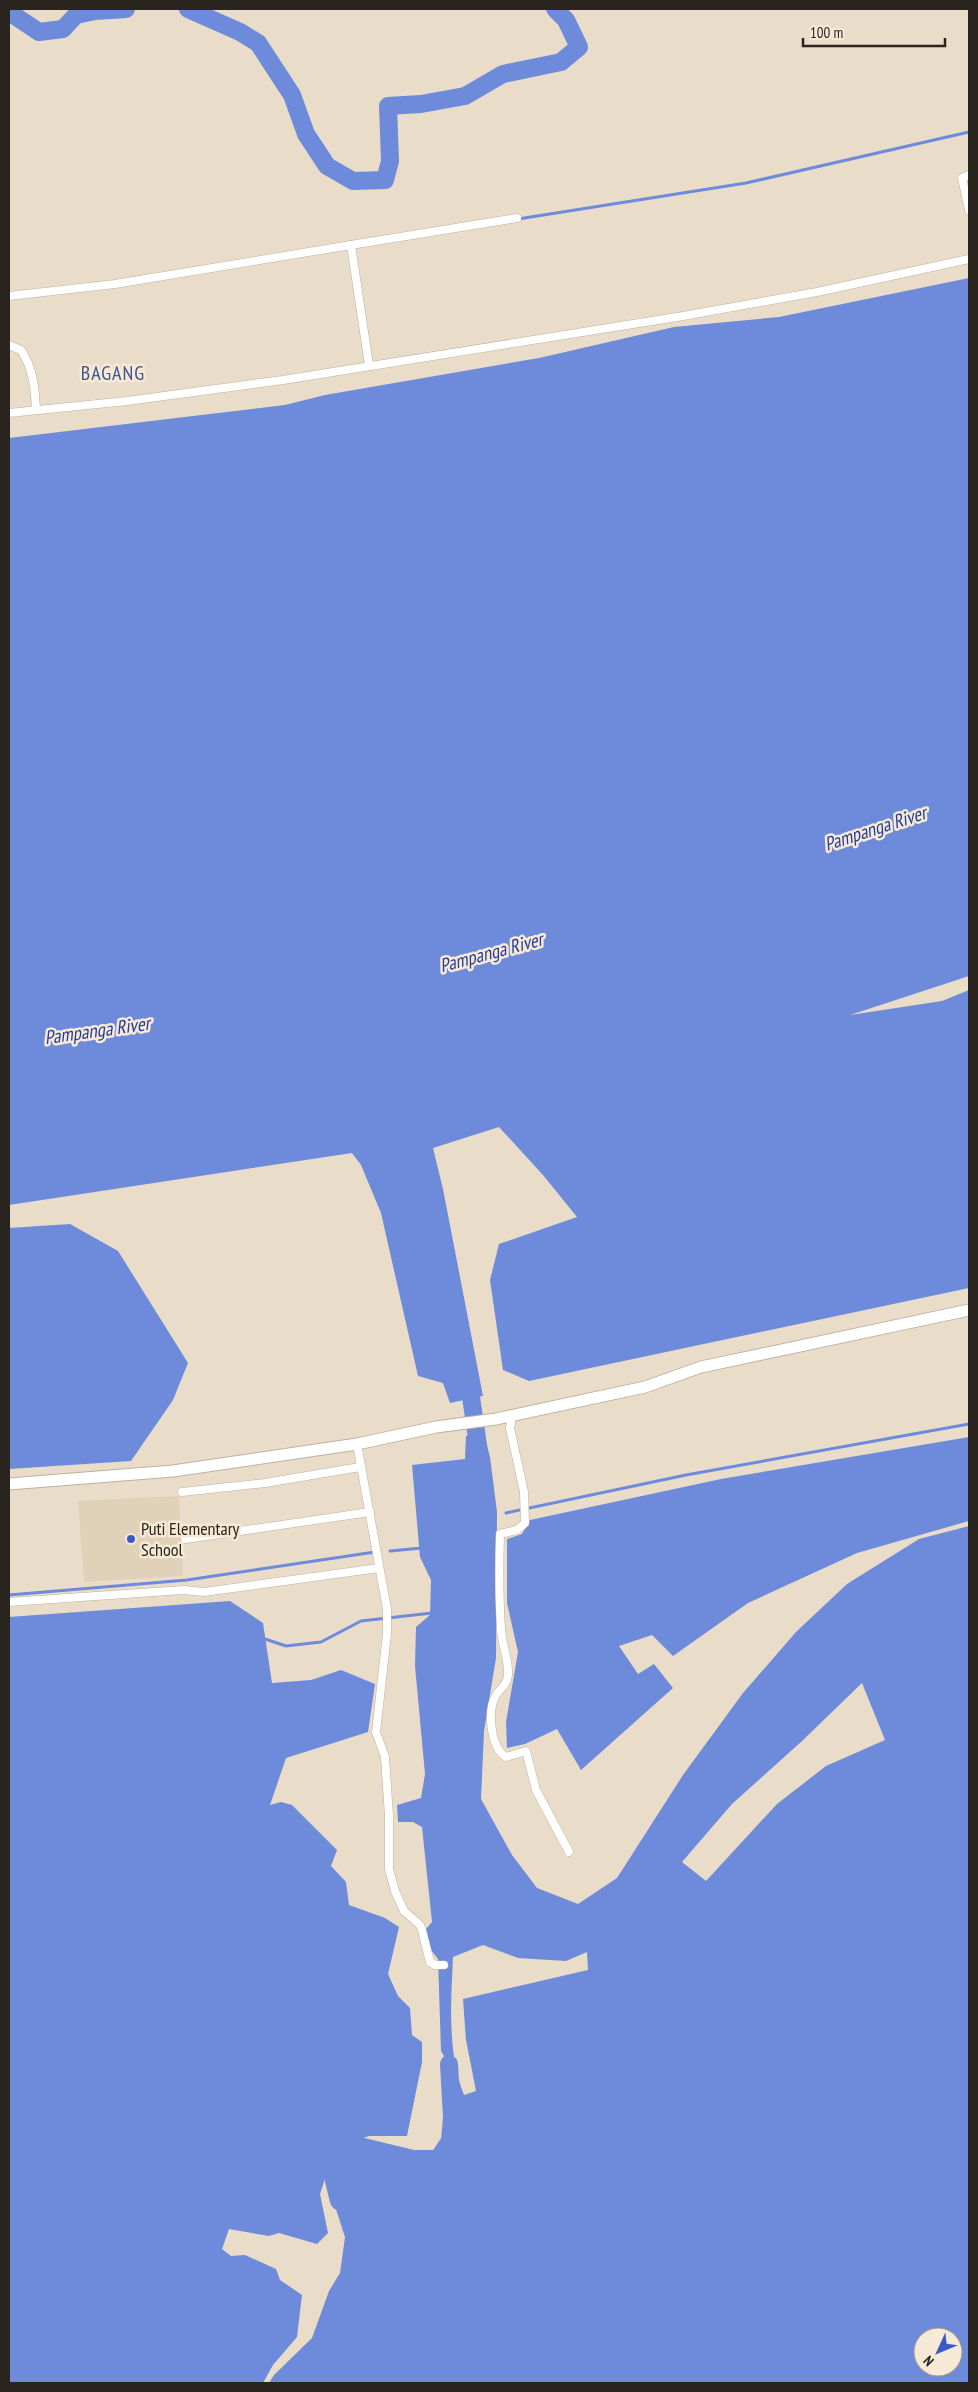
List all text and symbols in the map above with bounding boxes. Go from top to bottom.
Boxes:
scale bar [803,15,946,47]
text: 100 m [810,23,843,42]
district label: BAGANG [81,360,145,386]
water label: Pampanga River [821,799,932,856]
water label: Pampanga River [437,926,548,977]
water label: Pampanga River [43,1010,154,1049]
place label: Puti Elementary School [141,1517,240,1561]
marker: Puti Elementary School [125,1533,137,1545]
north arrow [913,2327,963,2377]
text: N [920,2352,938,2370]

